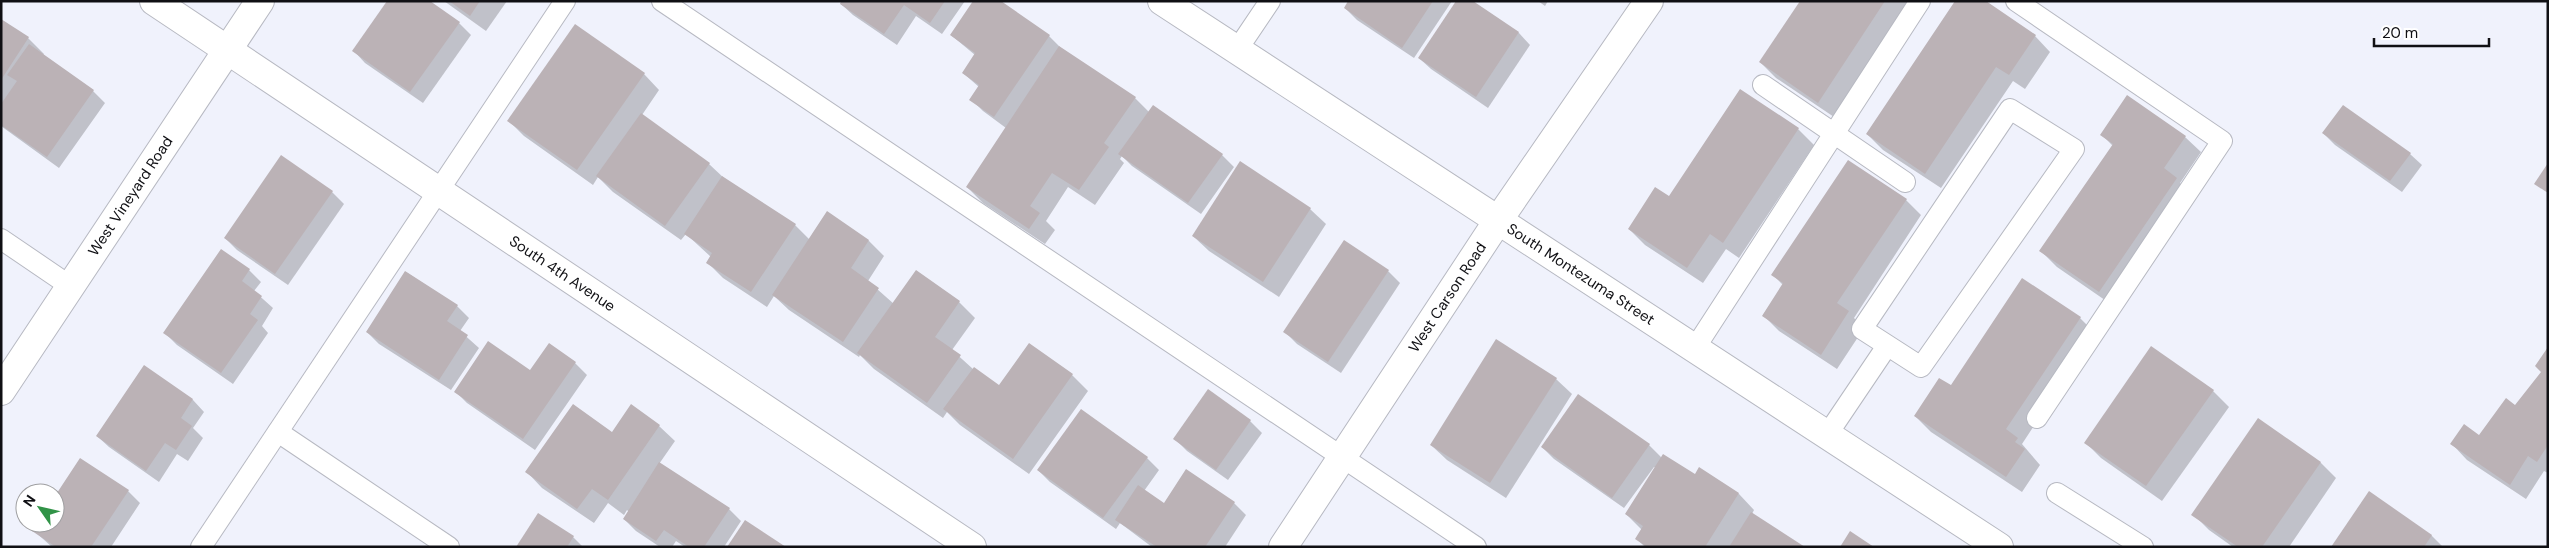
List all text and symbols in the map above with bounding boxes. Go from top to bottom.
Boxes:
scale bar [2374,15,2489,47]
text: 20 m [2382,23,2418,43]
street label: West Vineyard Road [84,132,177,260]
street label: South Montezuma Street [1503,219,1659,330]
street label: South 4th Avenue [506,231,619,316]
street label: West Carson Road [1404,238,1491,356]
north arrow [15,483,65,533]
text: N [19,491,40,510]

